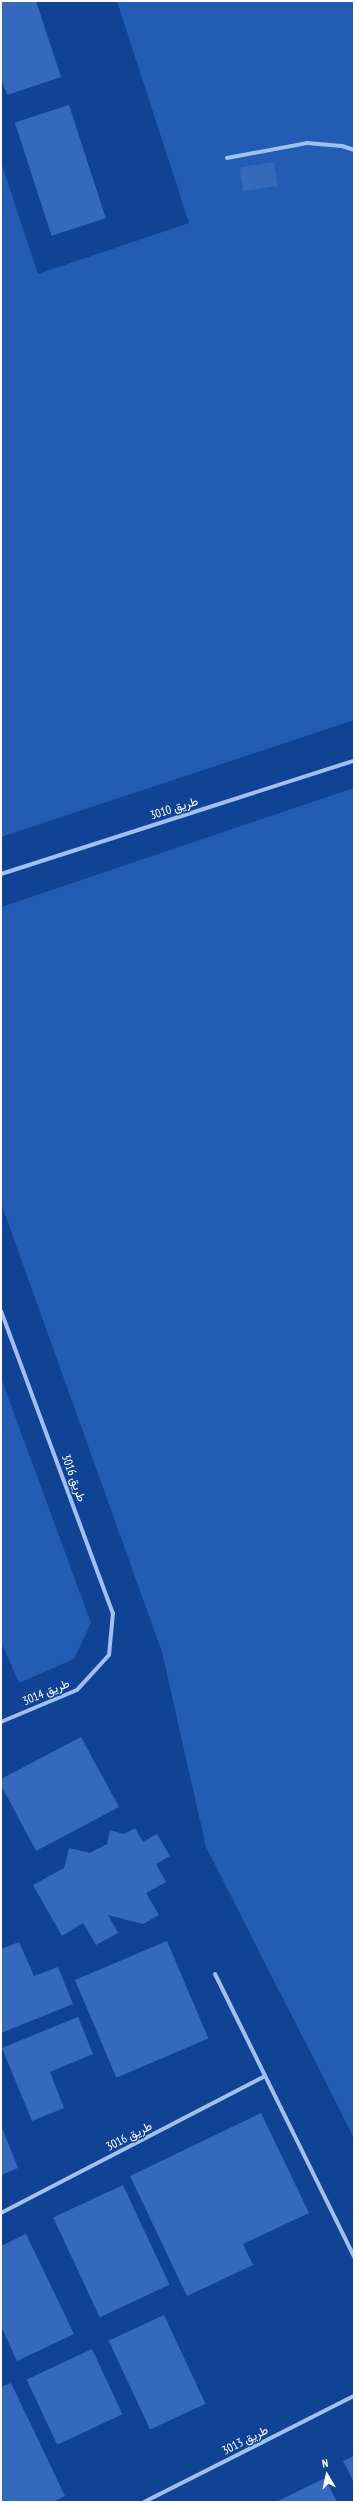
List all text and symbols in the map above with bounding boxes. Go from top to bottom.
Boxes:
street label: طريق 3010 [148,793,200,823]
street label: طريق 3016 [59,1452,89,1504]
street label: طريق 3014 [20,1676,72,1708]
street label: طريق 3016 [104,2118,154,2154]
street label: طريق 3013 [220,2422,270,2458]
north arrow [307,2455,347,2495]
text: N [321,2456,329,2471]

